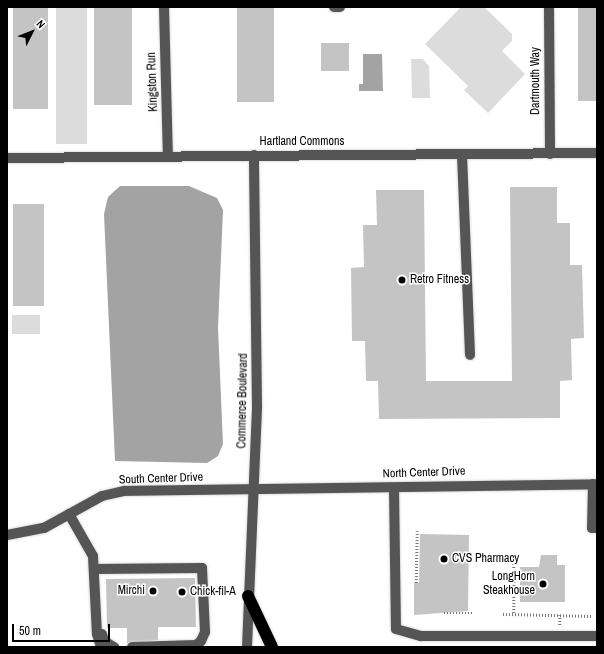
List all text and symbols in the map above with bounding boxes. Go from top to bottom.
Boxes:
north arrow [12,12,52,52]
text: N [34,17,48,31]
street label: Dartmouth Way [529,47,543,115]
street label: Kingston Run [145,52,161,112]
street label: Hartland Commons [260,135,344,149]
place label: Retro Fitness [410,273,469,287]
marker: Retro Fitness [397,275,407,285]
street label: Commerce Boulevard [235,353,251,449]
street label: North Center Drive [382,464,466,482]
street label: South Center Drive [119,470,203,488]
place label: CVS Pharmacy [452,552,519,566]
marker: CVS Pharmacy [439,554,449,564]
place label: LongHorn Steakhouse [483,570,535,598]
marker: LongHorn Steakhouse [538,579,548,589]
place label: Mirchi [118,584,145,598]
place label: Chick-fil-A [190,585,236,599]
marker: Mirchi [148,586,158,596]
marker: Chick-fil-A [177,587,187,597]
scale bar [14,616,112,642]
text: 50 m [19,623,41,639]

